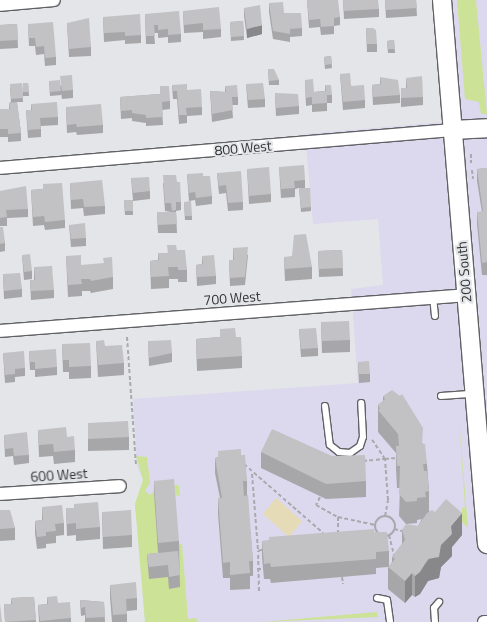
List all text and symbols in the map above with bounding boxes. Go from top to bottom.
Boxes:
street label: 800 West [214,137,272,159]
street label: 200 South [453,241,475,303]
street label: 700 West [203,288,261,308]
street label: 600 West [30,465,88,485]

